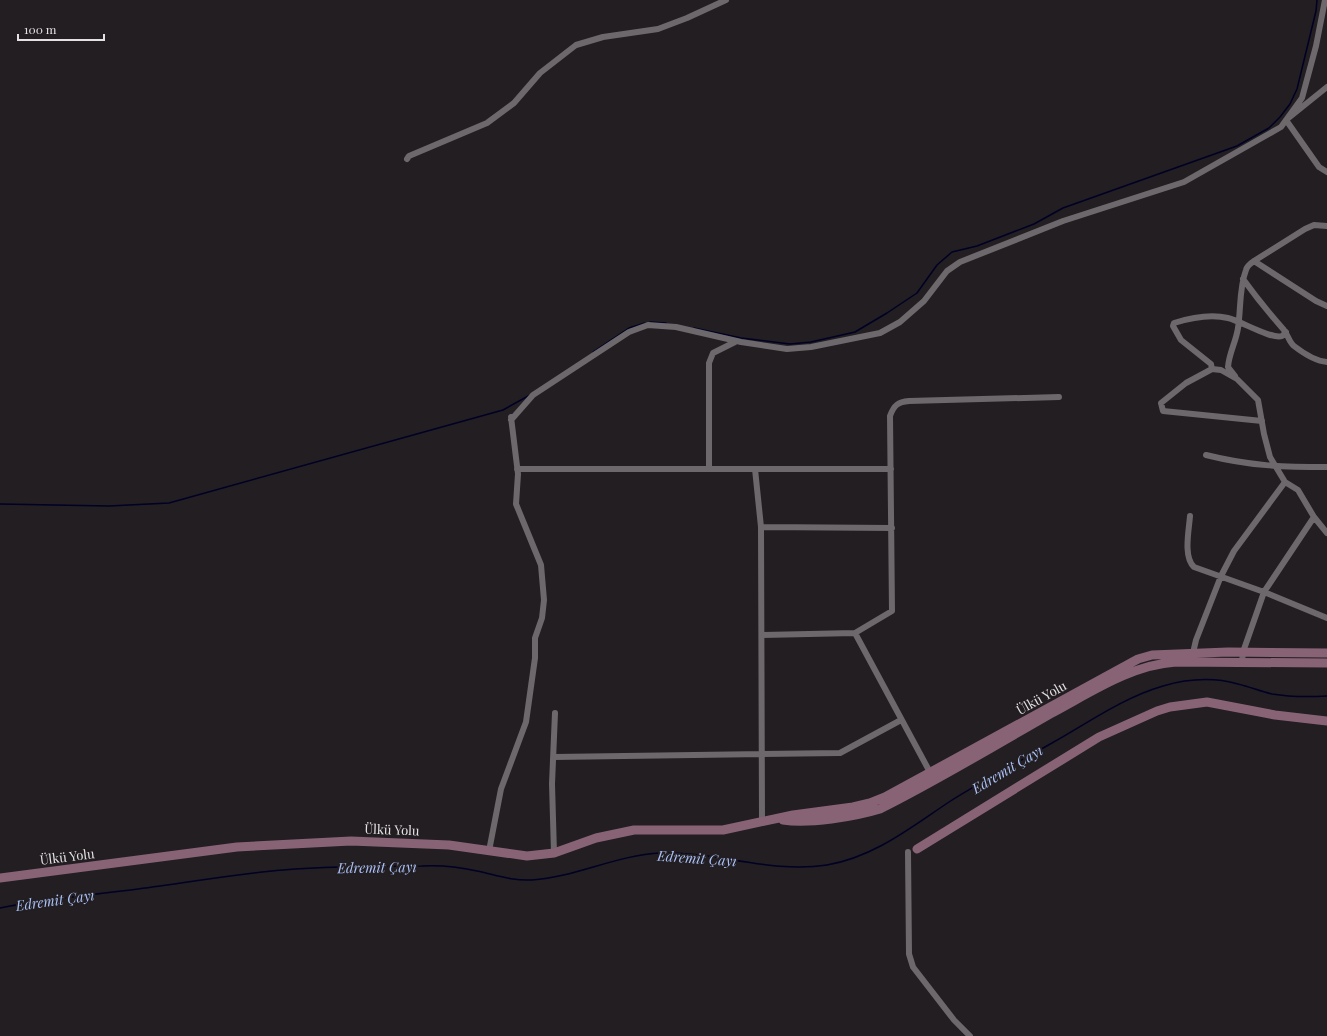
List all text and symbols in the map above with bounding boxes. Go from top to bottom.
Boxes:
scale bar [18,16,104,42]
text: 100 m [24,21,57,37]
street label: Ülkü Yolu [1013,676,1070,718]
water label: Edremit Çayı [967,740,1046,798]
street label: Ülkü Yolu [364,820,420,838]
street label: Ülkü Yolu [39,844,96,868]
water label: Edremit Çayı [656,846,737,870]
water label: Edremit Çayı [336,857,417,877]
water label: Edremit Çayı [13,885,96,915]

